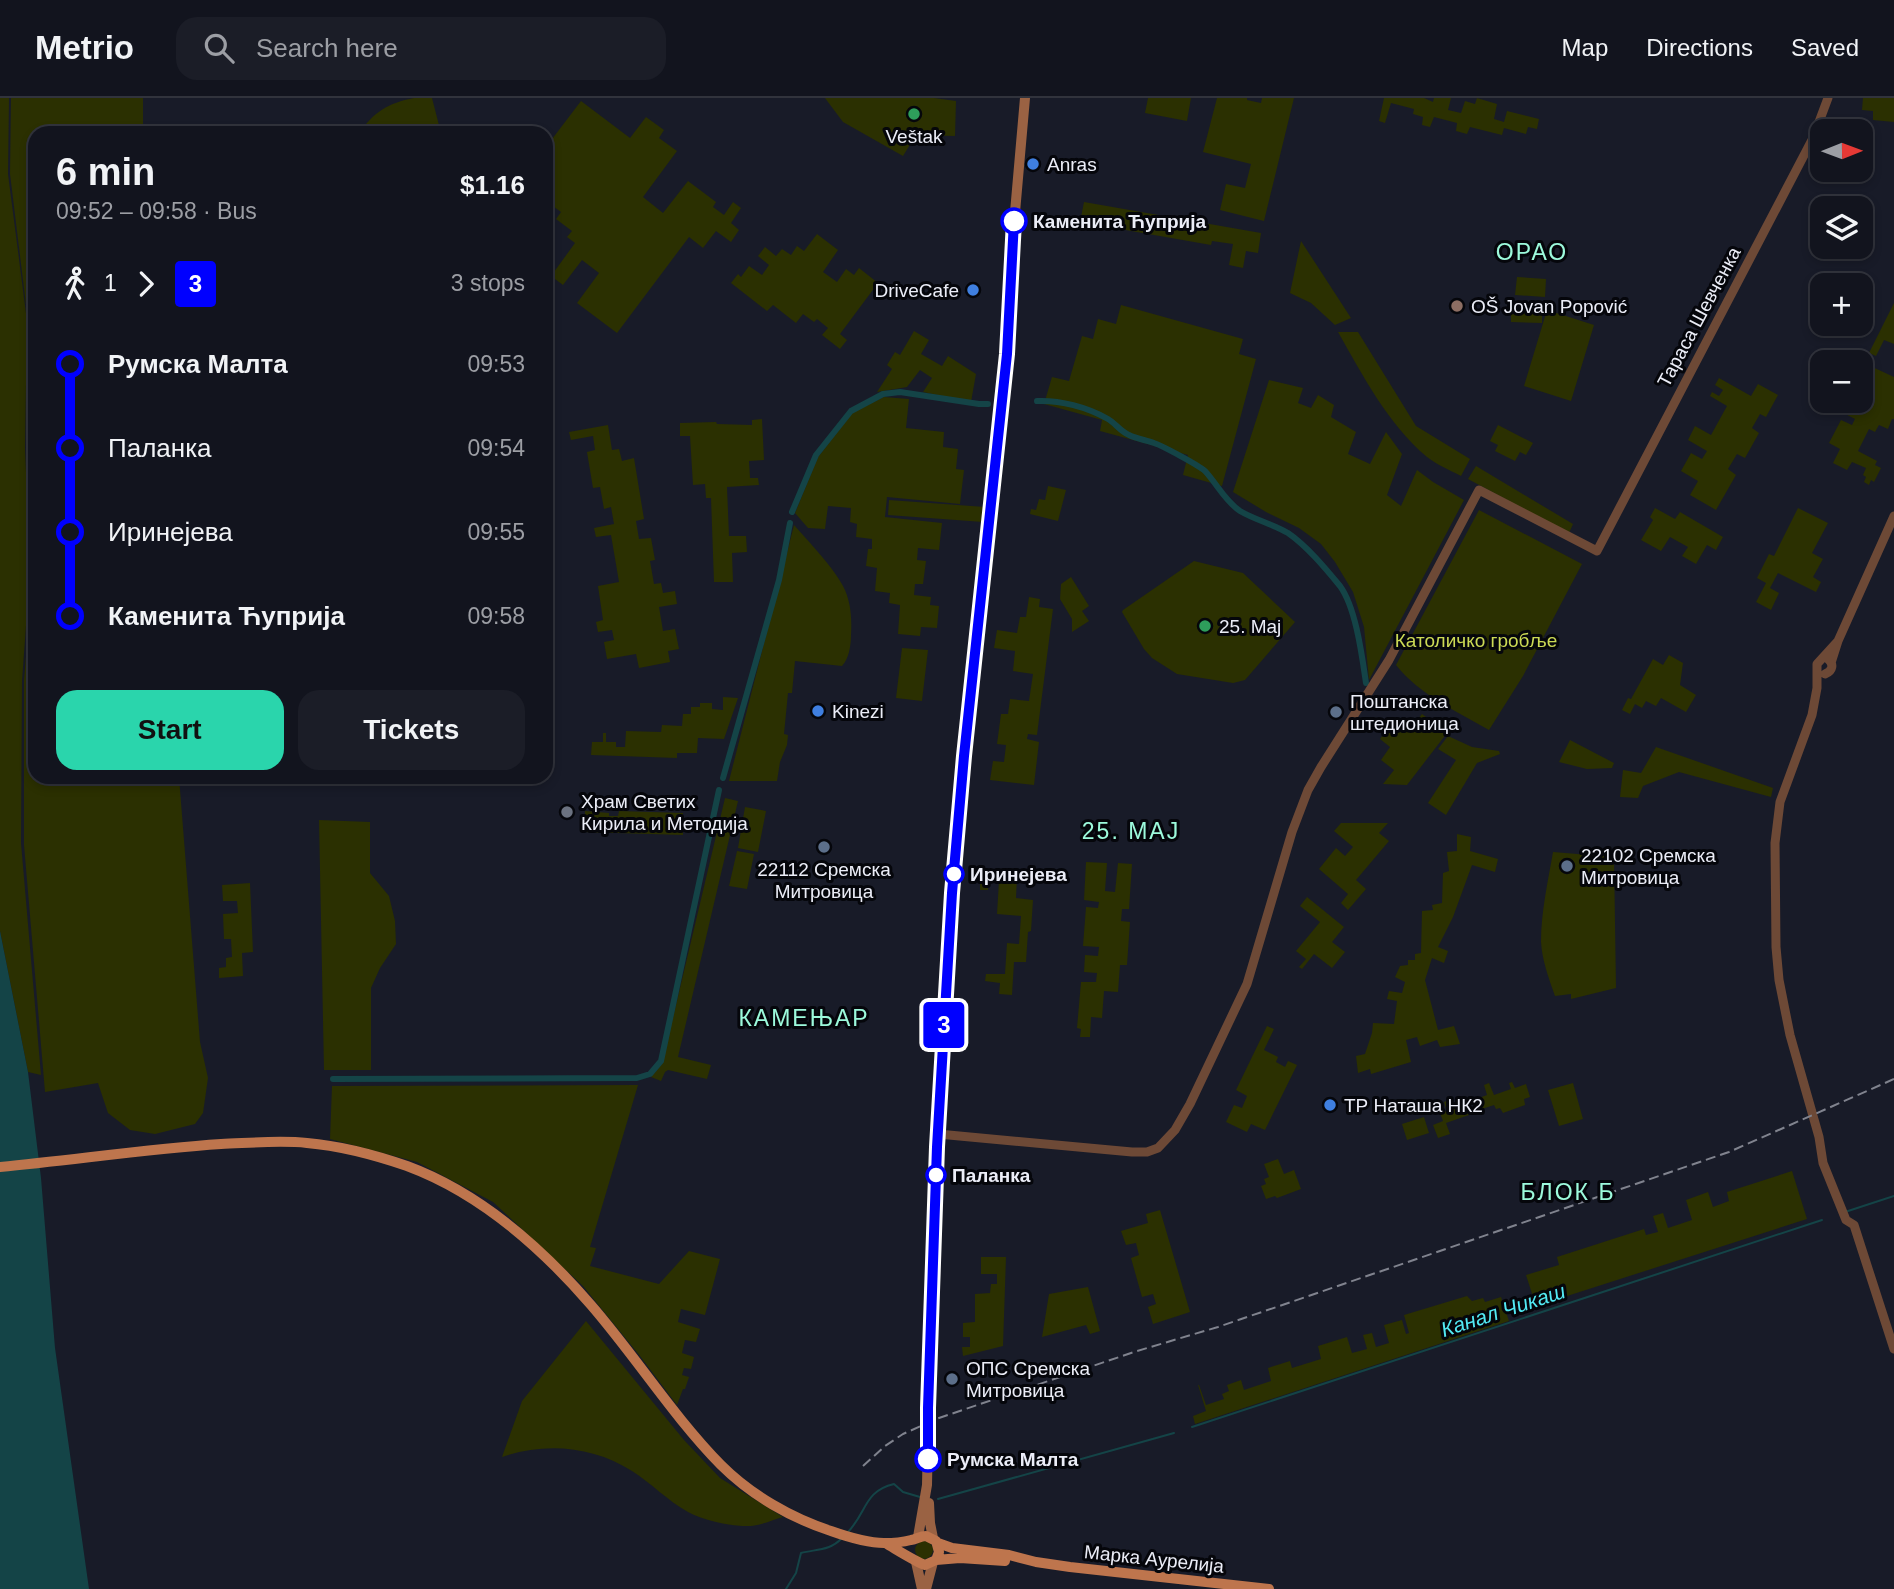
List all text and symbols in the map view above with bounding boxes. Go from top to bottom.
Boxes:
search box [176,17,666,80]
text: Metrio [35,29,134,66]
icon: search [200,29,238,67]
text: Search here [256,33,398,63]
text: Map [1562,34,1608,61]
text: Directions [1646,34,1753,61]
text: Saved [1791,34,1859,61]
marker: Veštak [906,106,922,122]
north arrow [1810,119,1872,182]
map controls [1810,119,1873,413]
place label: Veštak [885,126,943,147]
text: 6 min [56,151,155,193]
place label: Anras [1047,154,1097,175]
marker: Anras [1025,156,1041,172]
text: $1.16 [460,170,525,200]
button: layers [1810,196,1873,259]
text: 09:52 – 09:58 · Bus [56,198,257,224]
marker: Каменита Ћуприја [1001,208,1027,234]
place label: Каменита Ћуприја [1033,211,1207,232]
district label: ОРАО [1496,239,1568,265]
street label: Тараса Шевченка [1653,243,1745,390]
icon: walk [56,265,94,303]
icon: forward [127,265,165,303]
text: 1 [104,270,117,296]
text: 3 [189,270,202,297]
text: 3 stops [451,270,525,296]
button: + [1810,273,1873,336]
place label: DriveCafe [875,280,959,301]
marker: DriveCafe [965,282,981,298]
place label: OŠ Jovan Popović [1471,296,1627,317]
marker: OŠ Jovan Popović [1449,298,1465,314]
text: Румска Малта [108,349,288,379]
button: − [1810,350,1873,413]
text: 09:53 [467,351,525,377]
text: Паланка [108,433,212,463]
text: 09:54 [467,435,525,461]
text: Иринејева [108,517,233,547]
text: 09:55 [467,519,525,545]
text: Каменита Ћуприја [108,601,345,631]
text: 09:58 [467,603,525,629]
place label: 25. Maj [1219,616,1281,637]
marker: 25. Maj [1197,618,1213,634]
park label: Католичко гробље [1395,630,1557,651]
button: Start [56,690,284,770]
button: Tickets [298,690,525,770]
place label: Поштанска штедионица [1350,691,1459,734]
place label: Kinezi [832,701,884,722]
marker: Kinezi [810,703,826,719]
marker: Поштанска штедионица [1328,704,1344,720]
place label: Храм Светих Кирила и Методија [581,791,748,834]
marker: Храм Светих Кирила и Методија [559,804,575,820]
district label: 25. МАЈ [1082,818,1180,844]
marker: 22112 Сремска Митровица [816,839,832,855]
place label: 22102 Сремска Митровица [1581,845,1716,888]
marker: 22102 Сремска Митровица [1559,858,1575,874]
place label: 22112 Сремска Митровица [757,859,891,902]
marker: Иринејева [944,864,964,884]
place label: Иринејева [970,864,1067,885]
line badge: 3 [921,1002,967,1048]
district label: КАМЕЊАР [738,1005,870,1031]
text: 3 [937,1011,951,1038]
place label: ТР Наташа НК2 [1344,1095,1483,1116]
marker: ТР Наташа НК2 [1322,1097,1338,1113]
marker: Паланка [926,1165,946,1185]
place label: Паланка [952,1165,1031,1186]
district label: БЛОК Б [1521,1179,1615,1205]
water label: Канал Чикаш [1438,1279,1569,1341]
place label: ОПС Сремска Митровица [966,1358,1091,1401]
marker: ОПС Сремска Митровица [944,1371,960,1387]
marker: Румска Малта [915,1446,941,1472]
place label: Румска Малта [947,1449,1079,1470]
street label: Марка Аурелија [1083,1541,1225,1577]

